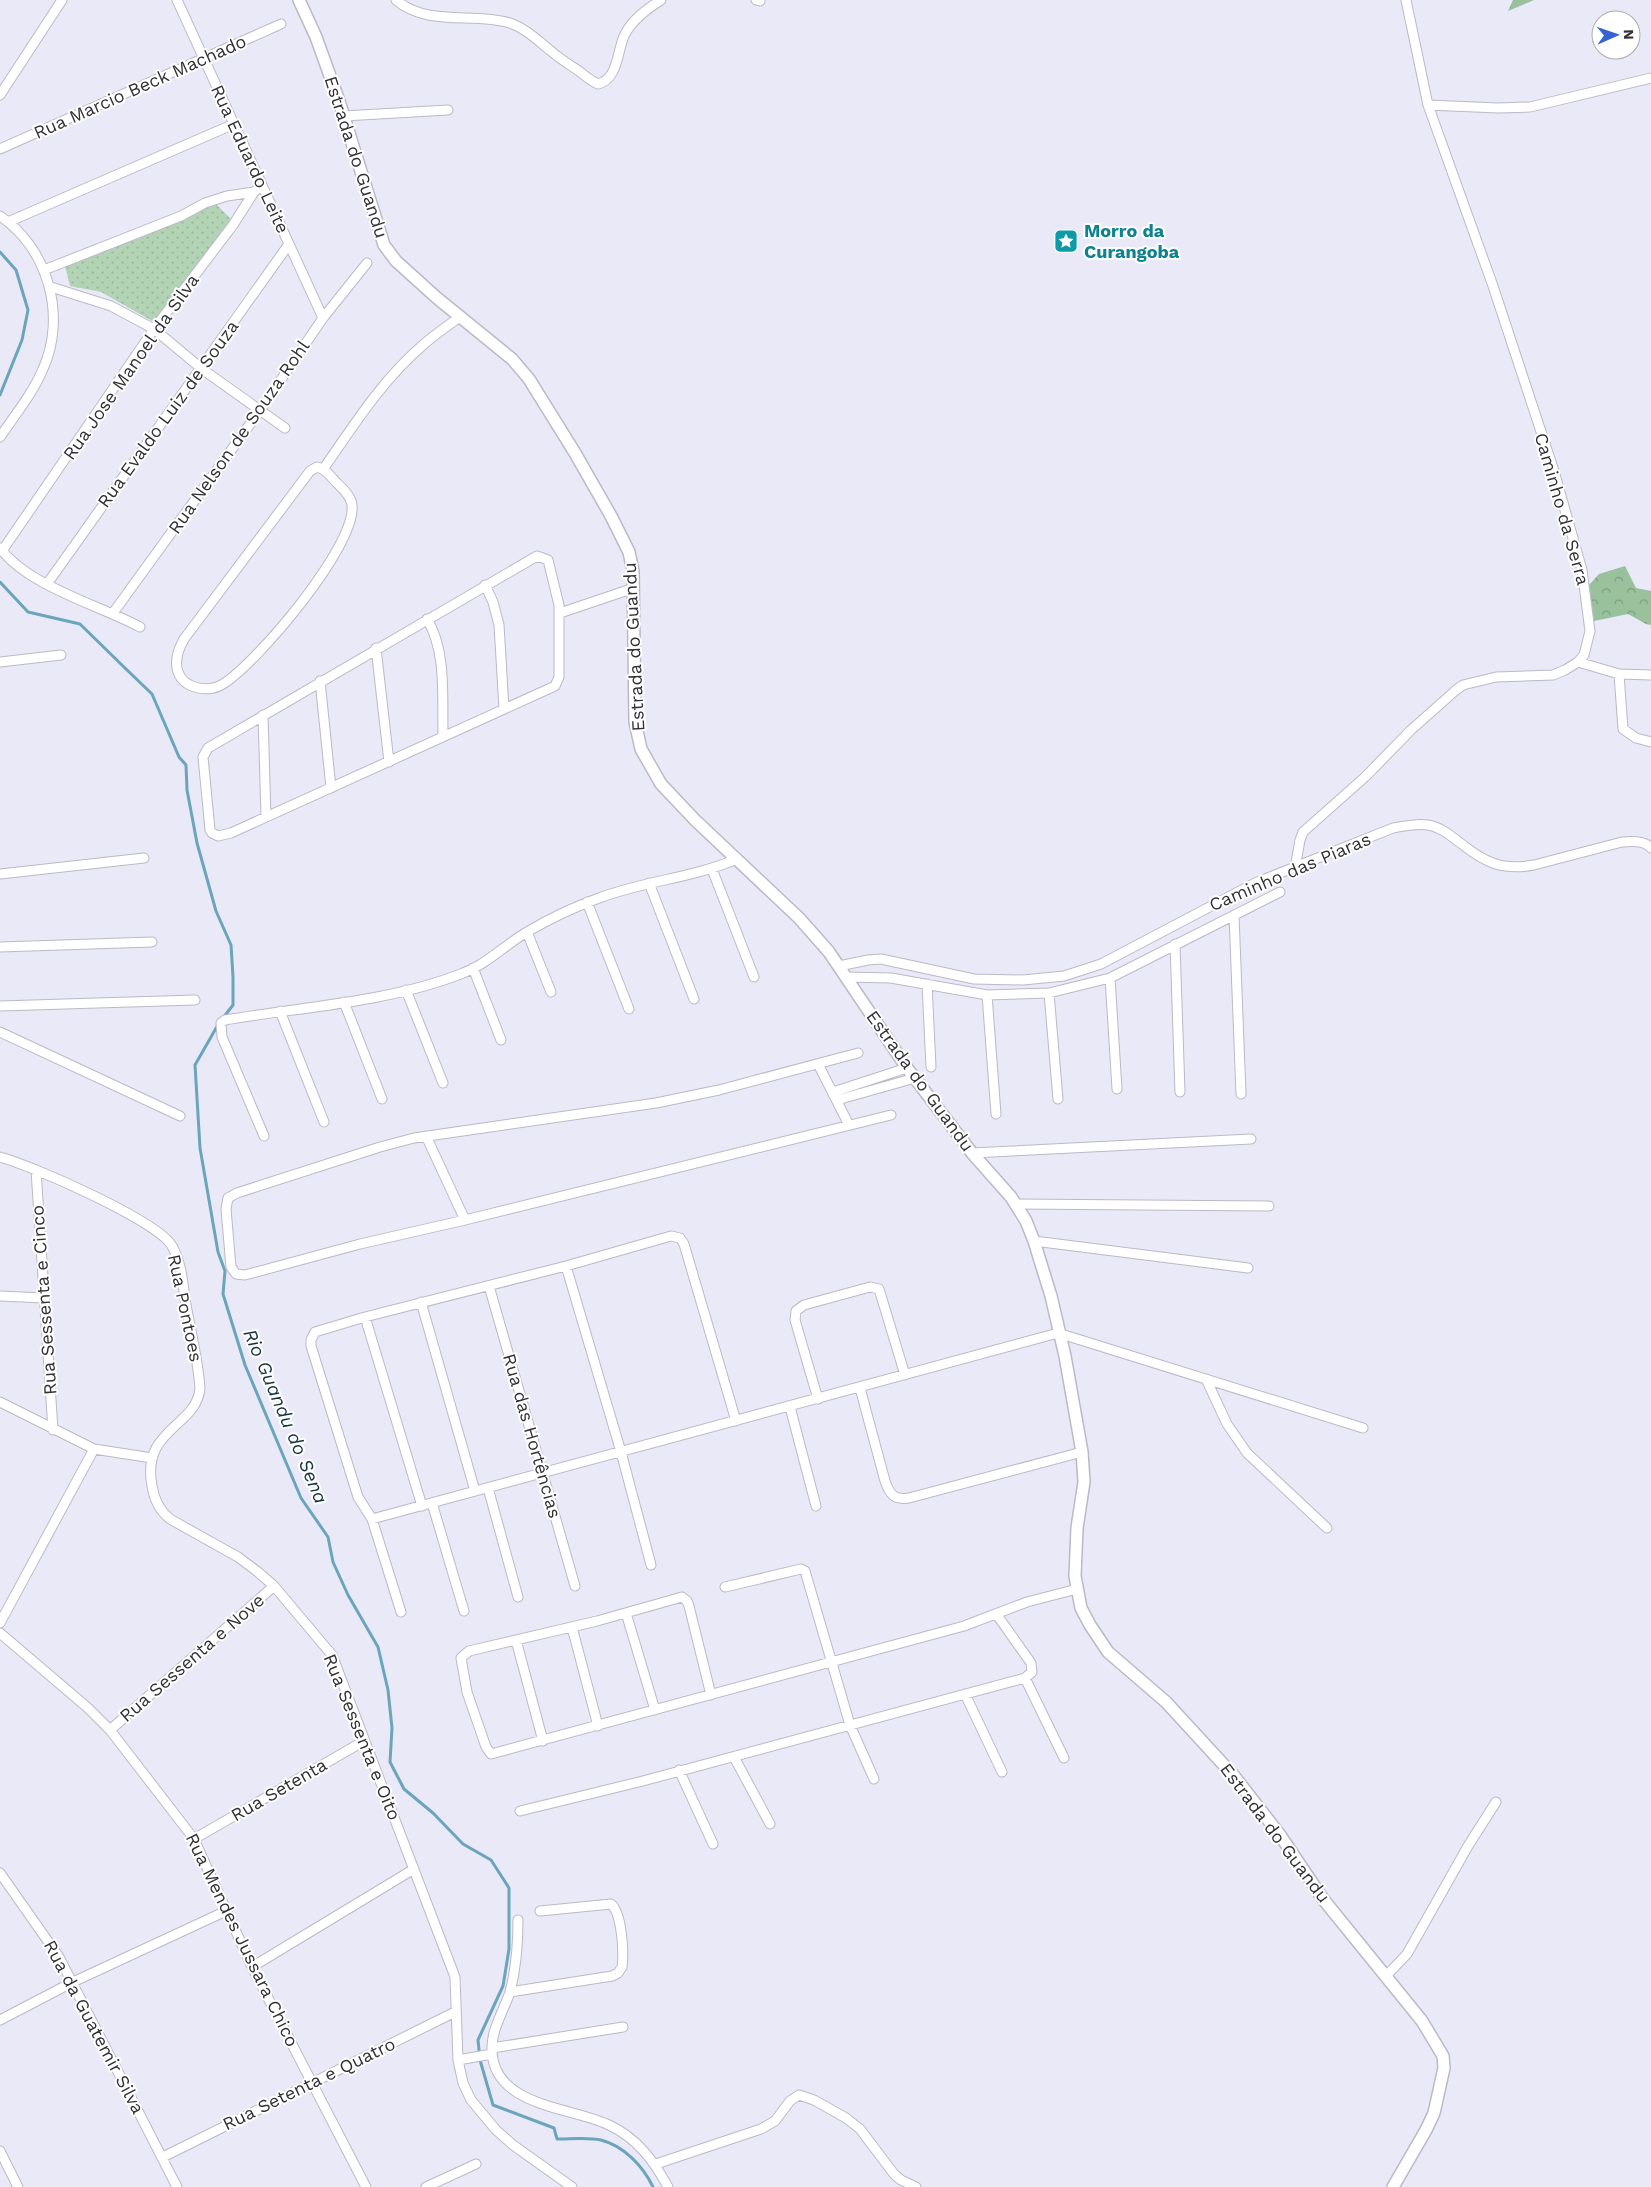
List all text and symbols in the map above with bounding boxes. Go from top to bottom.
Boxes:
north arrow [1591,10,1641,60]
text: N [1621,29,1637,40]
street label: Rua Marcio Beck Machado [30,30,249,143]
street label: Estrada do Guandu [320,73,393,240]
street label: Rua Eduardo Leite [207,81,294,236]
place label: Morro da Curangoba [1084,220,1180,262]
place icon: Morro da Curangoba [1053,228,1079,254]
street label: Rua Jose Manoel da Silva [58,270,203,464]
street label: Rua Evaldo Luiz de Souza [93,316,243,511]
street label: Rua Nelson de Souza Rohl [164,336,314,537]
street label: Caminho da Serra [1531,430,1594,587]
street label: Estrada do Guandu [619,562,648,732]
street label: Caminho das Piaras [1206,828,1374,915]
street label: Estrada do Guandu [862,1006,979,1155]
street label: Rua Sessenta e Cinco [26,1204,61,1396]
street label: Rua Pontoes [164,1252,207,1364]
water label: Rio Guandu do Sena [238,1326,333,1507]
street label: Rua das Hortências [499,1351,566,1521]
street label: Rua Sessenta e Nove [115,1589,268,1726]
street label: Rua Sessenta e Oito [319,1651,405,1823]
street label: Rua Setenta [227,1754,330,1825]
street label: Estrada do Guandu [1216,1759,1335,1907]
street label: Rua Mendes Jussara Chico [182,1830,303,2050]
street label: Rua da Guatemir Silva [40,1936,149,2117]
street label: Rua Setenta e Quatro [219,2033,398,2134]

